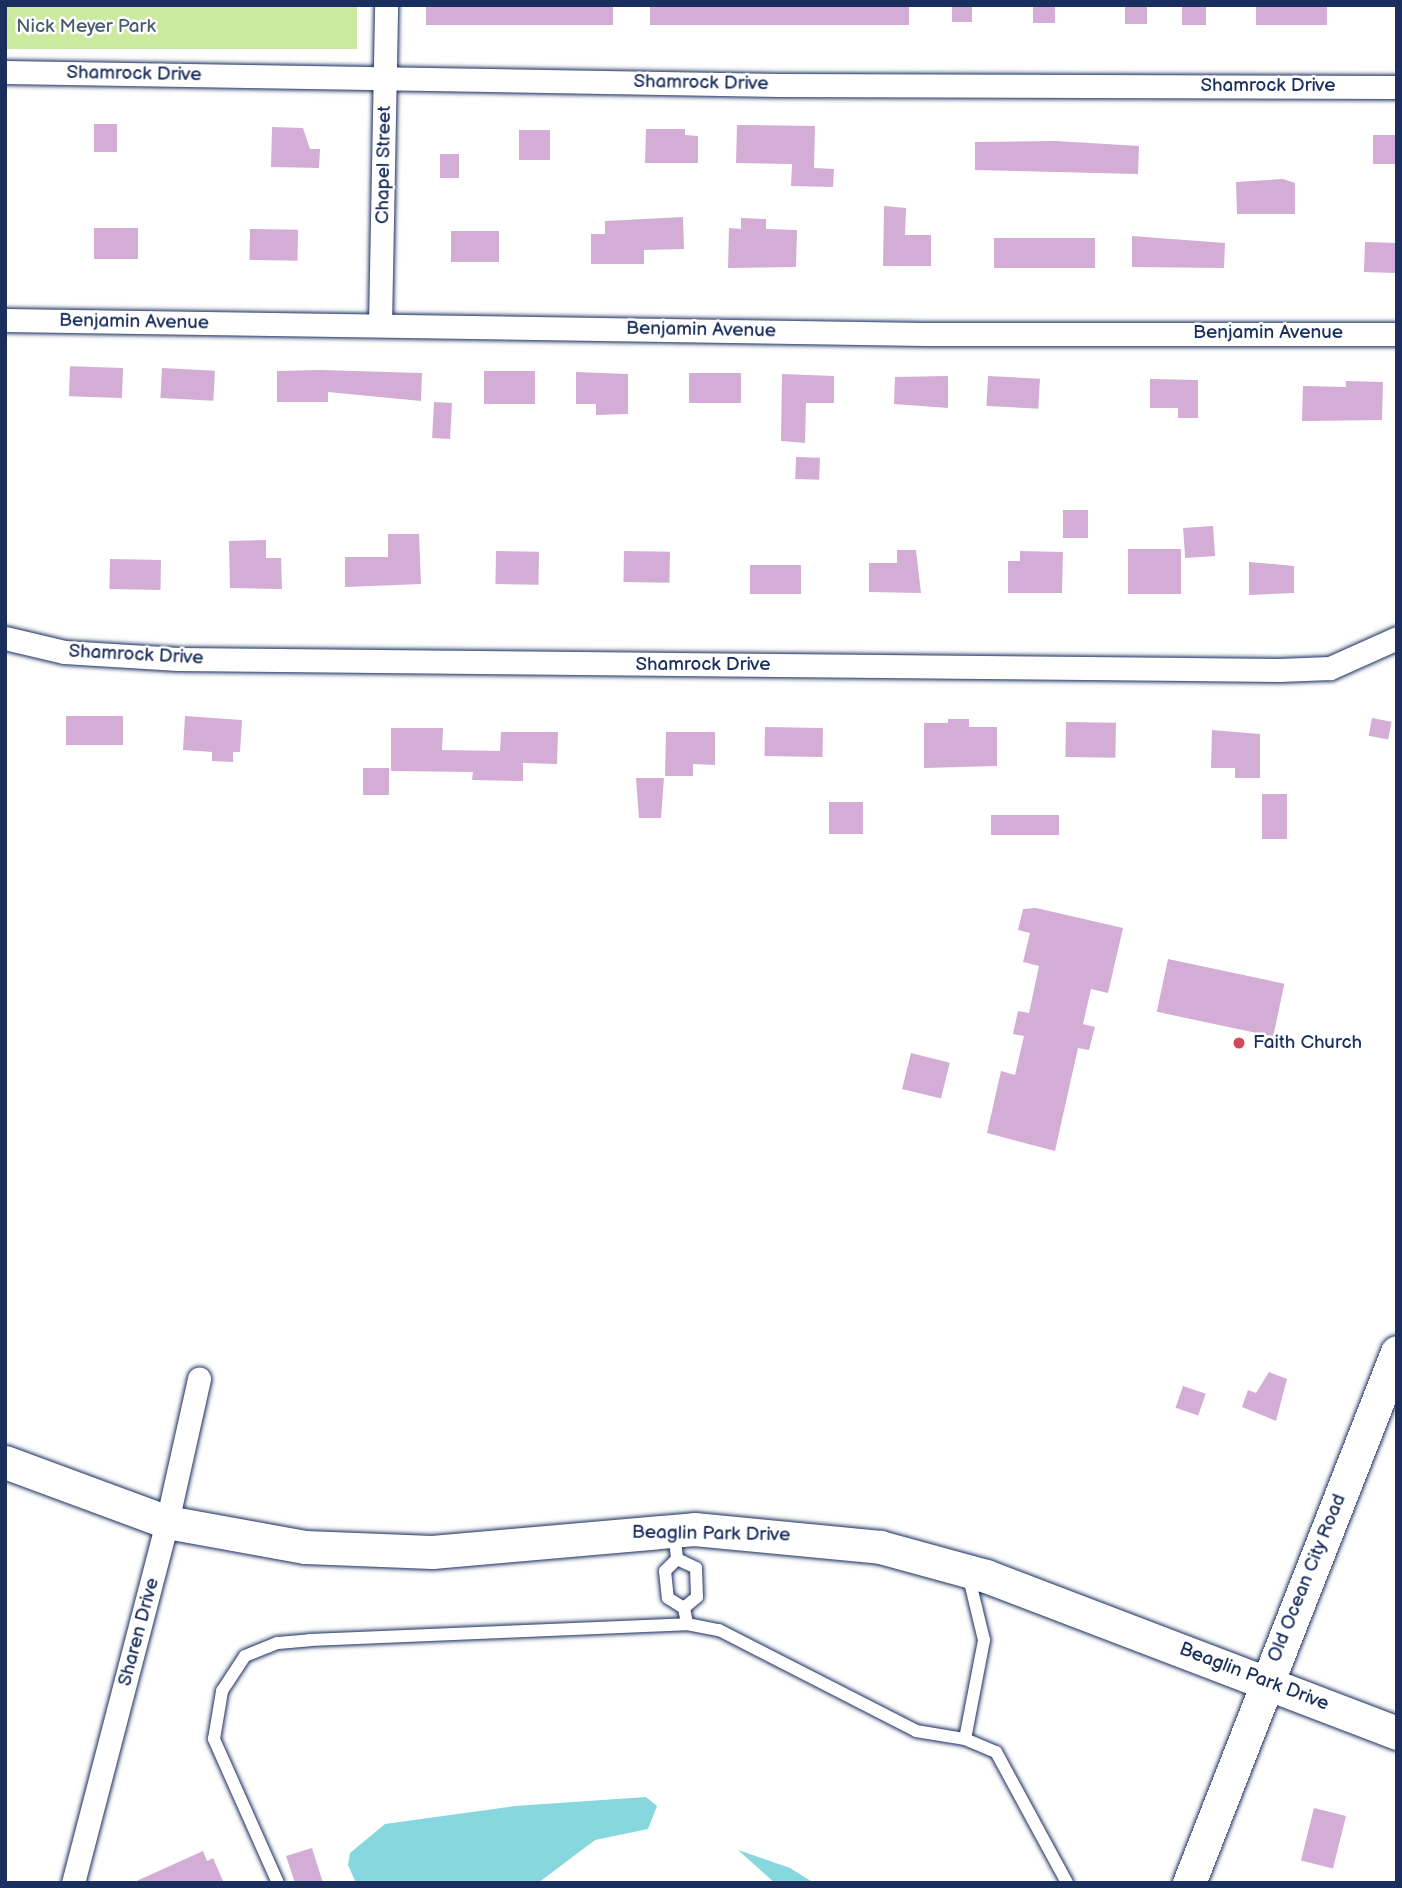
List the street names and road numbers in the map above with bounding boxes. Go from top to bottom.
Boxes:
street label: Shamrock Drive [66,61,202,87]
street label: Shamrock Drive [633,70,769,96]
street label: Shamrock Drive [1201,75,1335,97]
street label: Chapel Street [372,106,396,224]
street label: Benjamin Avenue [59,309,209,335]
street label: Benjamin Avenue [626,317,776,343]
street label: Benjamin Avenue [1193,322,1343,344]
street label: Shamrock Drive [68,640,204,670]
street label: Shamrock Drive [636,654,770,676]
street label: Old Ocean City Road [1263,1490,1351,1666]
street label: Beaglin Park Drive [632,1521,790,1547]
street label: Sharen Drive [114,1575,164,1689]
street label: Beaglin Park Drive [1176,1638,1332,1716]

